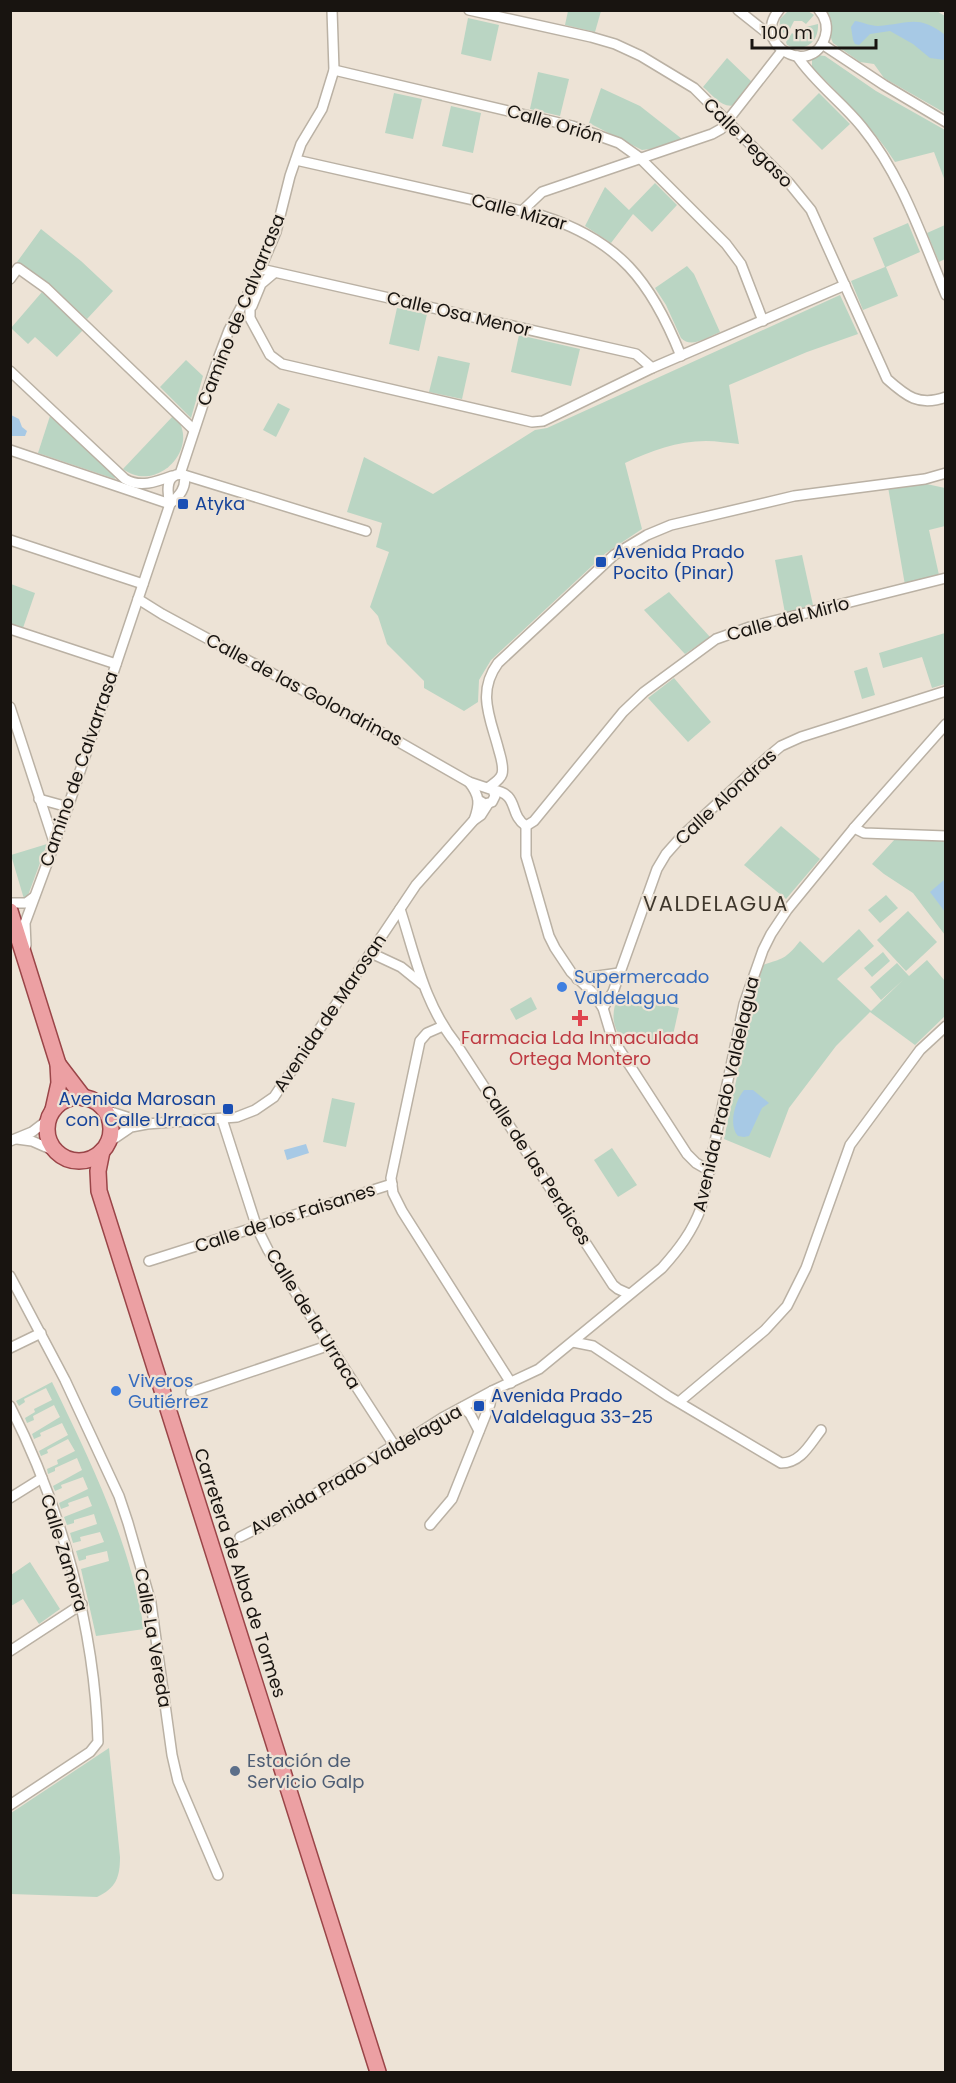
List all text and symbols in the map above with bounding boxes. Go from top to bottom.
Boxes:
scale bar [752,12,876,50]
text: 100 m [761,20,813,45]
street label: Calle Pegaso [698,92,799,193]
street label: Calle Orión [504,98,606,149]
street label: Calle Mizar [469,187,570,236]
street label: Camino de Calvarrasa [191,210,291,410]
street label: Calle Osa Menor [384,285,534,342]
place label: Atyka [195,491,245,516]
marker: Atyka [176,497,190,511]
place label: Avenida Prado Pocito (Pinar) [613,539,744,585]
marker: Avenida Prado Pocito (Pinar) [594,555,608,569]
street label: Calle del Mirlo [724,590,852,647]
street label: Calle de las Golondrinas [202,627,407,752]
street label: Camino de Calvarrasa [33,668,124,870]
street label: Calle Alondras [669,743,782,850]
district label: VALDELAGUA [643,889,789,918]
street label: Avenida de Marosan [267,929,392,1097]
place label: Supermercado Valdelagua [574,964,709,1010]
street label: Avenida Prado Valdelagua [686,974,765,1214]
marker: Supermercado Valdelagua [555,980,569,994]
marker: Farmacia Lda Inmaculada Ortega Montero [573,1011,587,1025]
place label: Farmacia Lda Inmaculada Ortega Montero [461,1025,699,1071]
street label: Calle de las Perdices [475,1080,598,1250]
place label: Avenida Marosan con Calle Urraca [59,1086,216,1132]
marker: Avenida Marosan con Calle Urraca [221,1102,235,1116]
street label: Calle de los Faisanes [191,1177,378,1259]
street label: Calle de la Urraca [260,1244,367,1394]
place label: Viveros Gutiérrez [128,1368,208,1414]
place label: Avenida Prado Valdelagua 33-25 [491,1383,653,1429]
marker: Viveros Gutiérrez [109,1384,123,1398]
street label: Avenida Prado Valdelagua [245,1399,466,1541]
marker: Avenida Prado Valdelagua 33-25 [472,1399,486,1413]
street label: Carretera de Alba de Tormes [188,1445,293,1701]
street label: Calle Zamora [35,1491,94,1615]
street label: Calle La Vereda [129,1566,178,1710]
place label: Estación de Servicio Galp [247,1748,364,1794]
marker: Estación de Servicio Galp [228,1764,242,1778]

